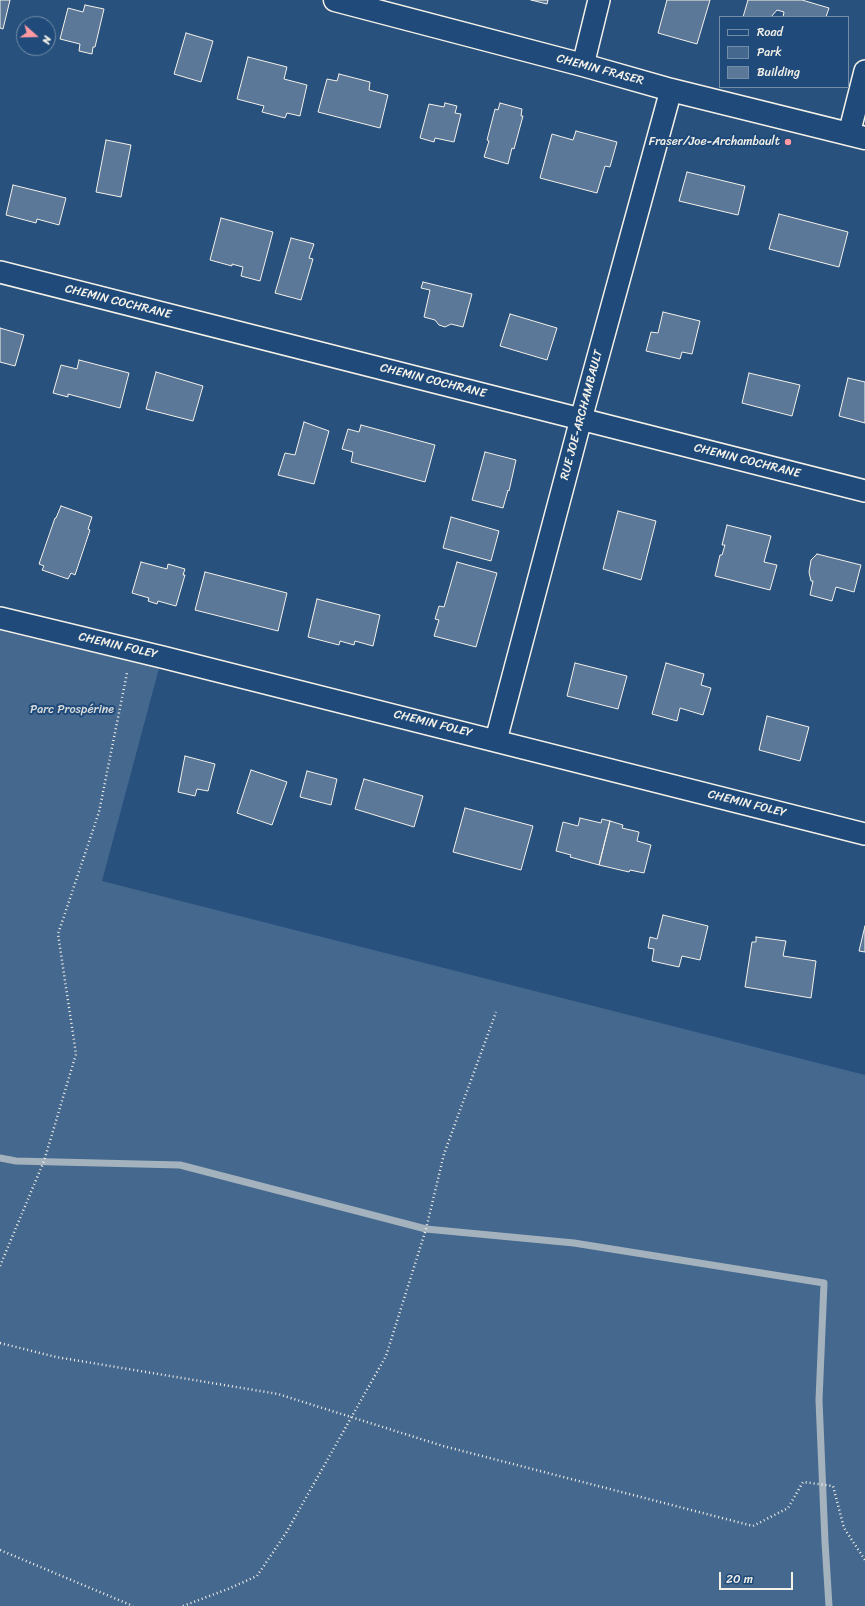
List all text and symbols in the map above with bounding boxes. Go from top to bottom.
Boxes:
north arrow [16,16,56,56]
legend [719,16,849,88]
text: Road [757,21,783,43]
text: N [37,33,57,47]
text: Park [757,41,782,63]
street label: CHEMIN FRASER [555,51,645,89]
text: Building [757,61,800,83]
place label: Fraser/Joe-Archambault [649,135,780,149]
marker: Fraser/Joe-Archambault [783,137,793,147]
street label: CHEMIN COCHRANE [63,282,173,322]
street label: RUE JOE-ARCHAMBAULT [558,349,606,481]
street label: CHEMIN COCHRANE [378,361,488,401]
street label: CHEMIN COCHRANE [692,441,802,481]
street label: CHEMIN FOLEY [77,630,159,662]
park label: Parc Prospérine [30,703,114,717]
street label: CHEMIN FOLEY [392,707,474,741]
street label: CHEMIN FOLEY [706,787,788,821]
scale bar [721,1564,795,1590]
text: 20 m [726,1568,753,1590]

